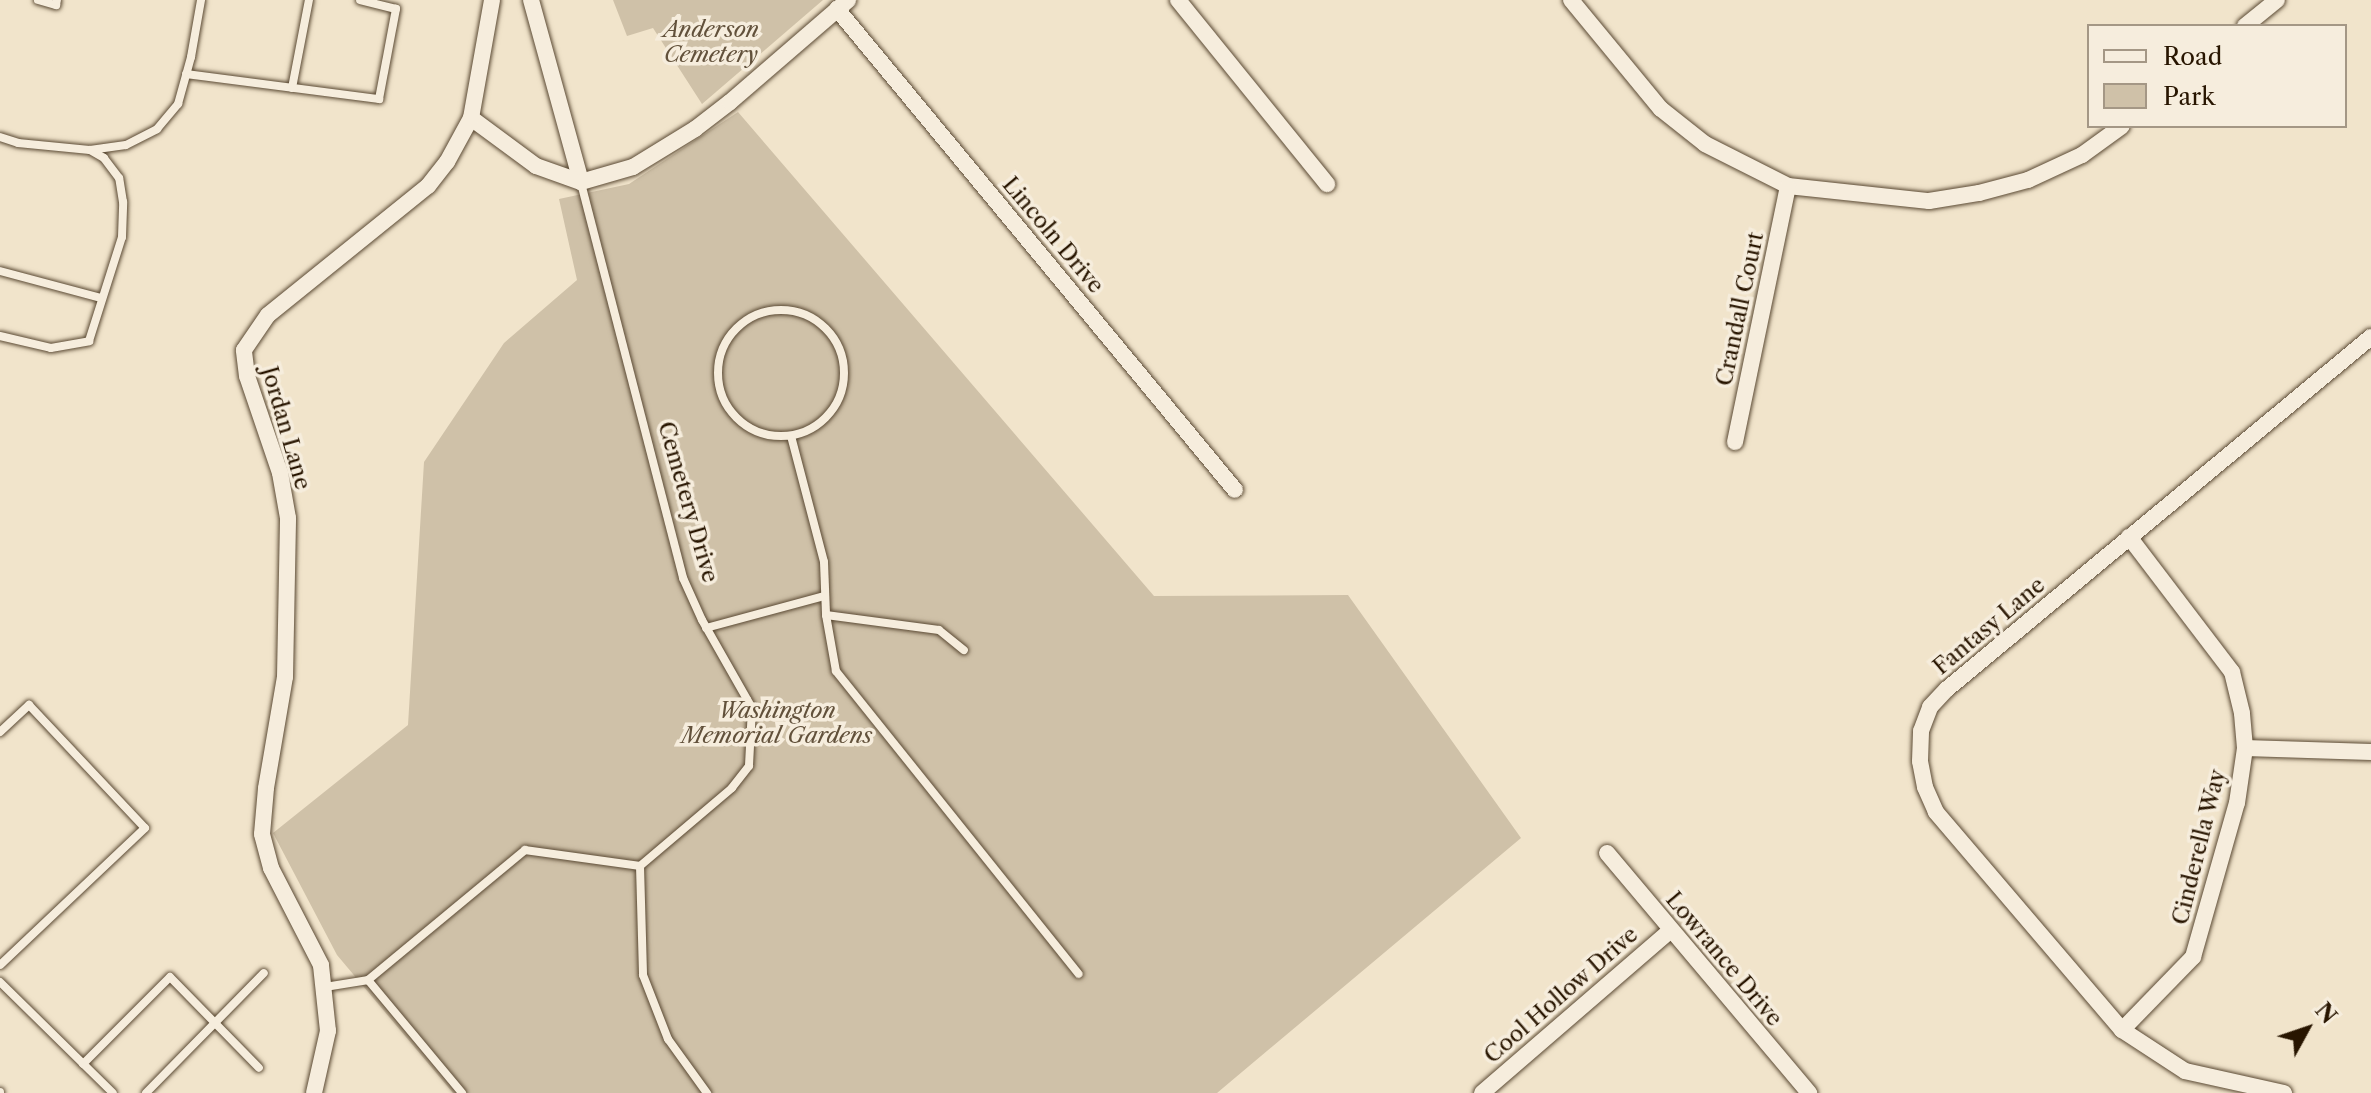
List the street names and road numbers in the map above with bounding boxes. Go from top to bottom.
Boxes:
street label: Lincoln Drive [997,172,1109,298]
street label: Crandall Court [1711,230,1769,388]
street label: Jordan Lane [256,363,316,493]
street label: Cemetery Drive [652,418,724,586]
street label: Fantasy Lane [1928,572,2050,680]
street label: Cinderella Way [2167,766,2231,928]
street label: Lowrance Drive [1660,887,1788,1031]
street label: Cool Hollow Drive [1479,921,1643,1069]

